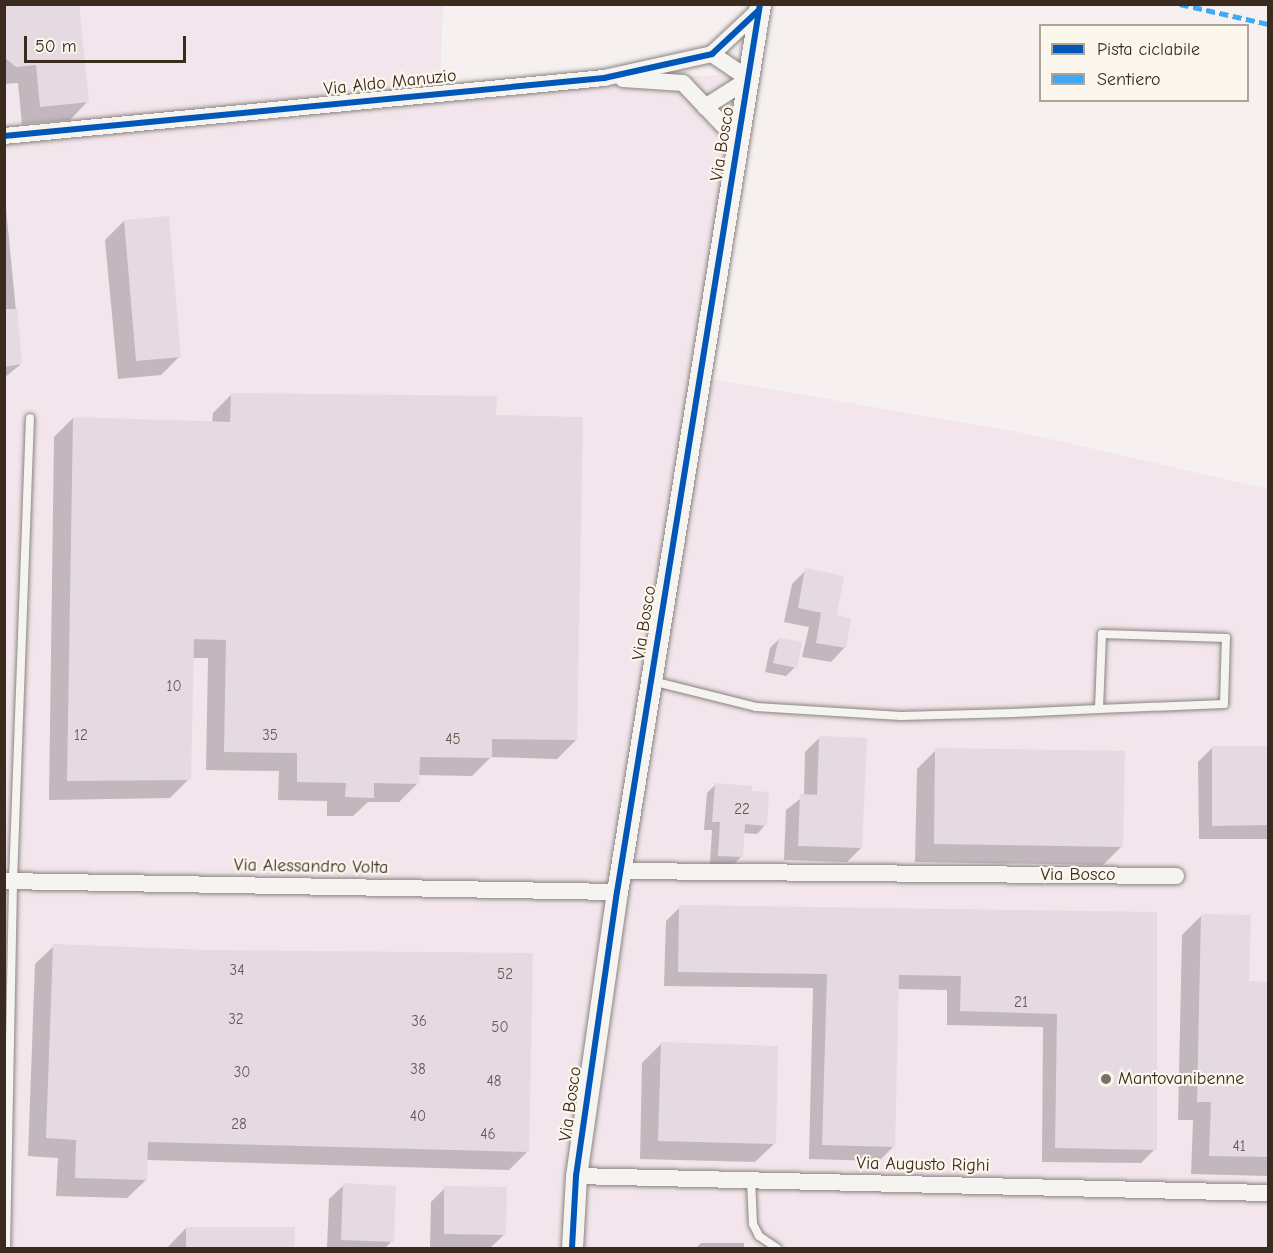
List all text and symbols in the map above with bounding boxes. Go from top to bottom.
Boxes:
scale bar [27,24,189,62]
legend [1039,24,1249,102]
text: 50 m [35,36,77,57]
text: Pista ciclabile [1097,39,1200,60]
street label: Via Aldo Manuzio [323,65,457,101]
text: Sentiero [1097,69,1161,90]
street label: Via Bosco [706,105,740,183]
street label: Via Bosco [628,584,662,662]
house number: 10 [166,678,182,696]
house number: 12 [74,727,88,745]
house number: 35 [262,727,278,745]
house number: 45 [445,731,461,749]
house number: 22 [734,801,750,819]
street label: Via Alessandro Volta [234,855,388,879]
street label: Via Bosco [1040,864,1116,886]
house number: 34 [230,962,244,980]
house number: 52 [497,966,513,984]
house number: 21 [1014,994,1028,1012]
house number: 32 [228,1011,244,1029]
house number: 36 [411,1013,427,1031]
house number: 50 [491,1019,509,1037]
house number: 38 [410,1061,426,1079]
house number: 30 [234,1064,250,1082]
street label: Via Bosco [555,1065,587,1143]
place label: Mantovanibenne [1118,1068,1244,1090]
marker: Mantovanibenne [1099,1072,1113,1086]
house number: 48 [487,1073,501,1091]
house number: 40 [410,1108,426,1126]
house number: 28 [231,1116,247,1134]
house number: 46 [480,1126,496,1144]
house number: 41 [1232,1138,1246,1156]
street label: Via Augusto Righi [856,1153,990,1177]

